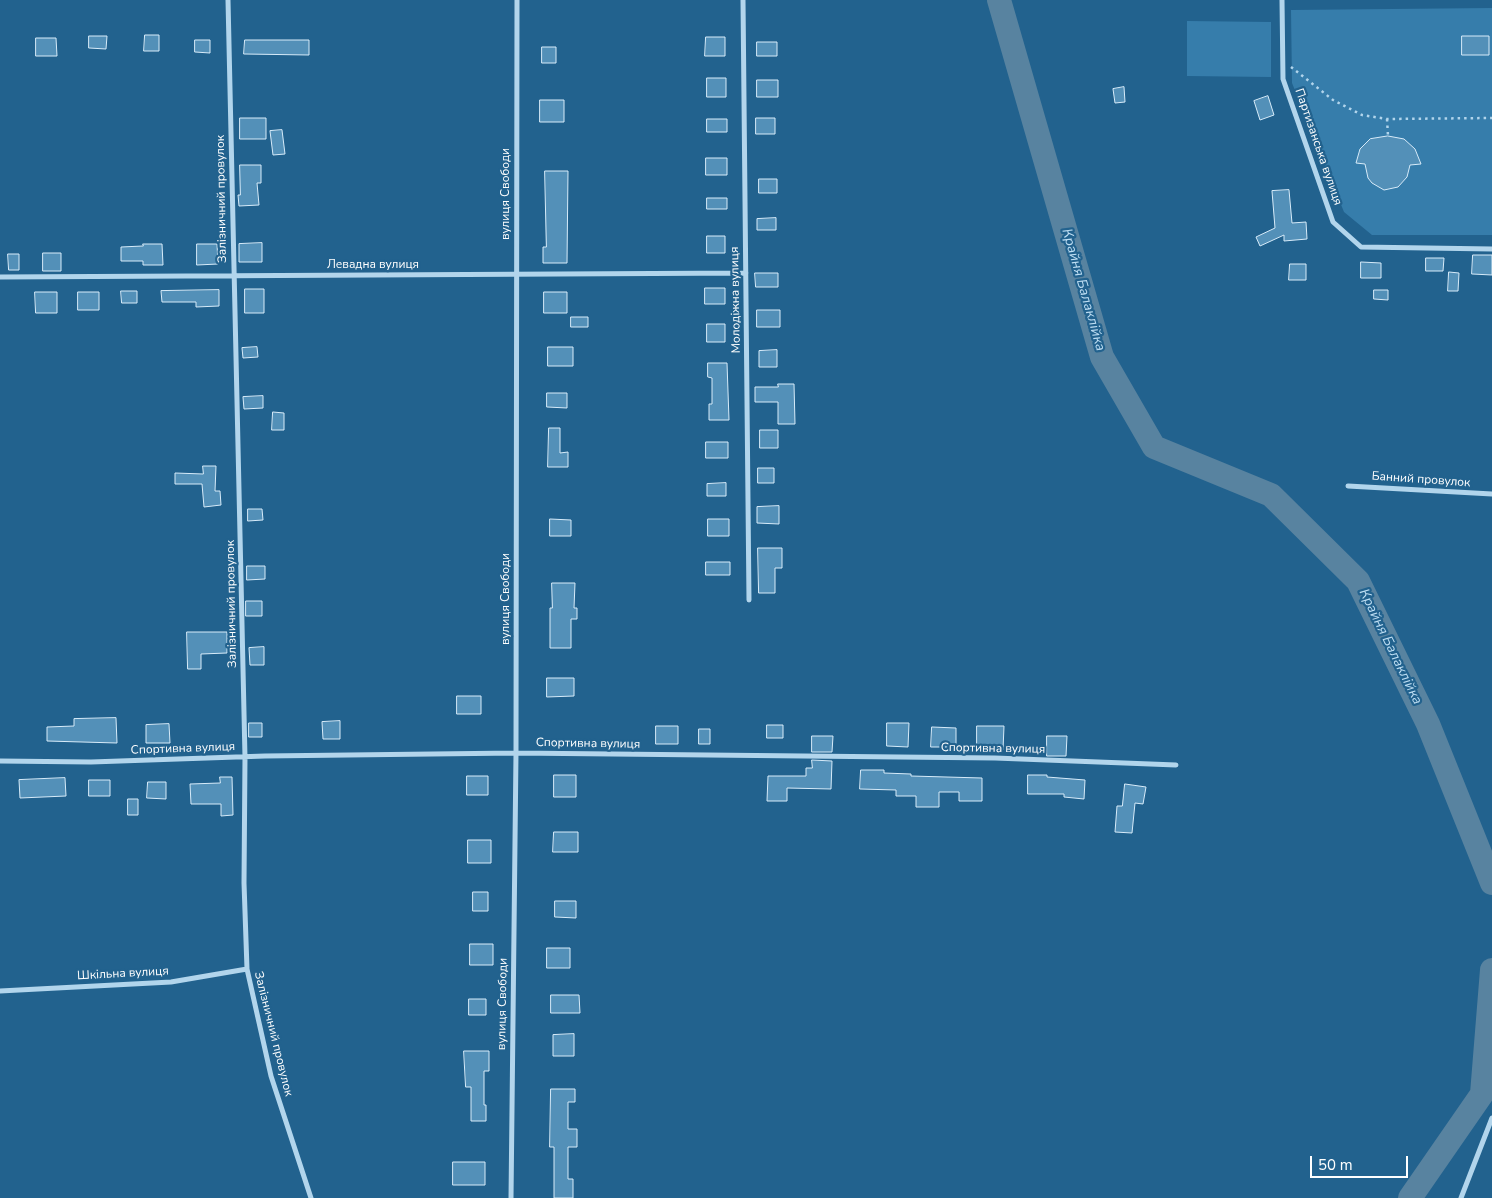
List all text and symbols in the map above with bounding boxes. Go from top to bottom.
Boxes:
street label: Партизанська вулиця [1291,87,1345,207]
street label: Залізничний провулок [214,135,230,263]
street label: вулиця Свободи [499,148,513,240]
water label: Крайня Балаклійка [1057,227,1109,353]
street label: Молодіжна вулиця [728,247,744,353]
street label: Левадна вулиця [327,258,419,272]
street label: Банний провулок [1371,469,1471,491]
street label: Залізничний провулок [224,540,240,668]
street label: вулиця Свободи [499,553,513,645]
water label: Крайня Балаклійка [1355,586,1425,708]
street label: Спортивна вулиця [536,736,640,752]
street label: Спортивна вулиця [131,740,235,758]
street label: Спортивна вулиця [941,741,1045,757]
street label: вулиця Свободи [495,958,511,1050]
street label: Шкільна вулиця [77,964,169,984]
street label: Залізничний провулок [251,970,295,1098]
scale bar [1312,1146,1410,1178]
text: 50 m [1318,1155,1353,1175]

